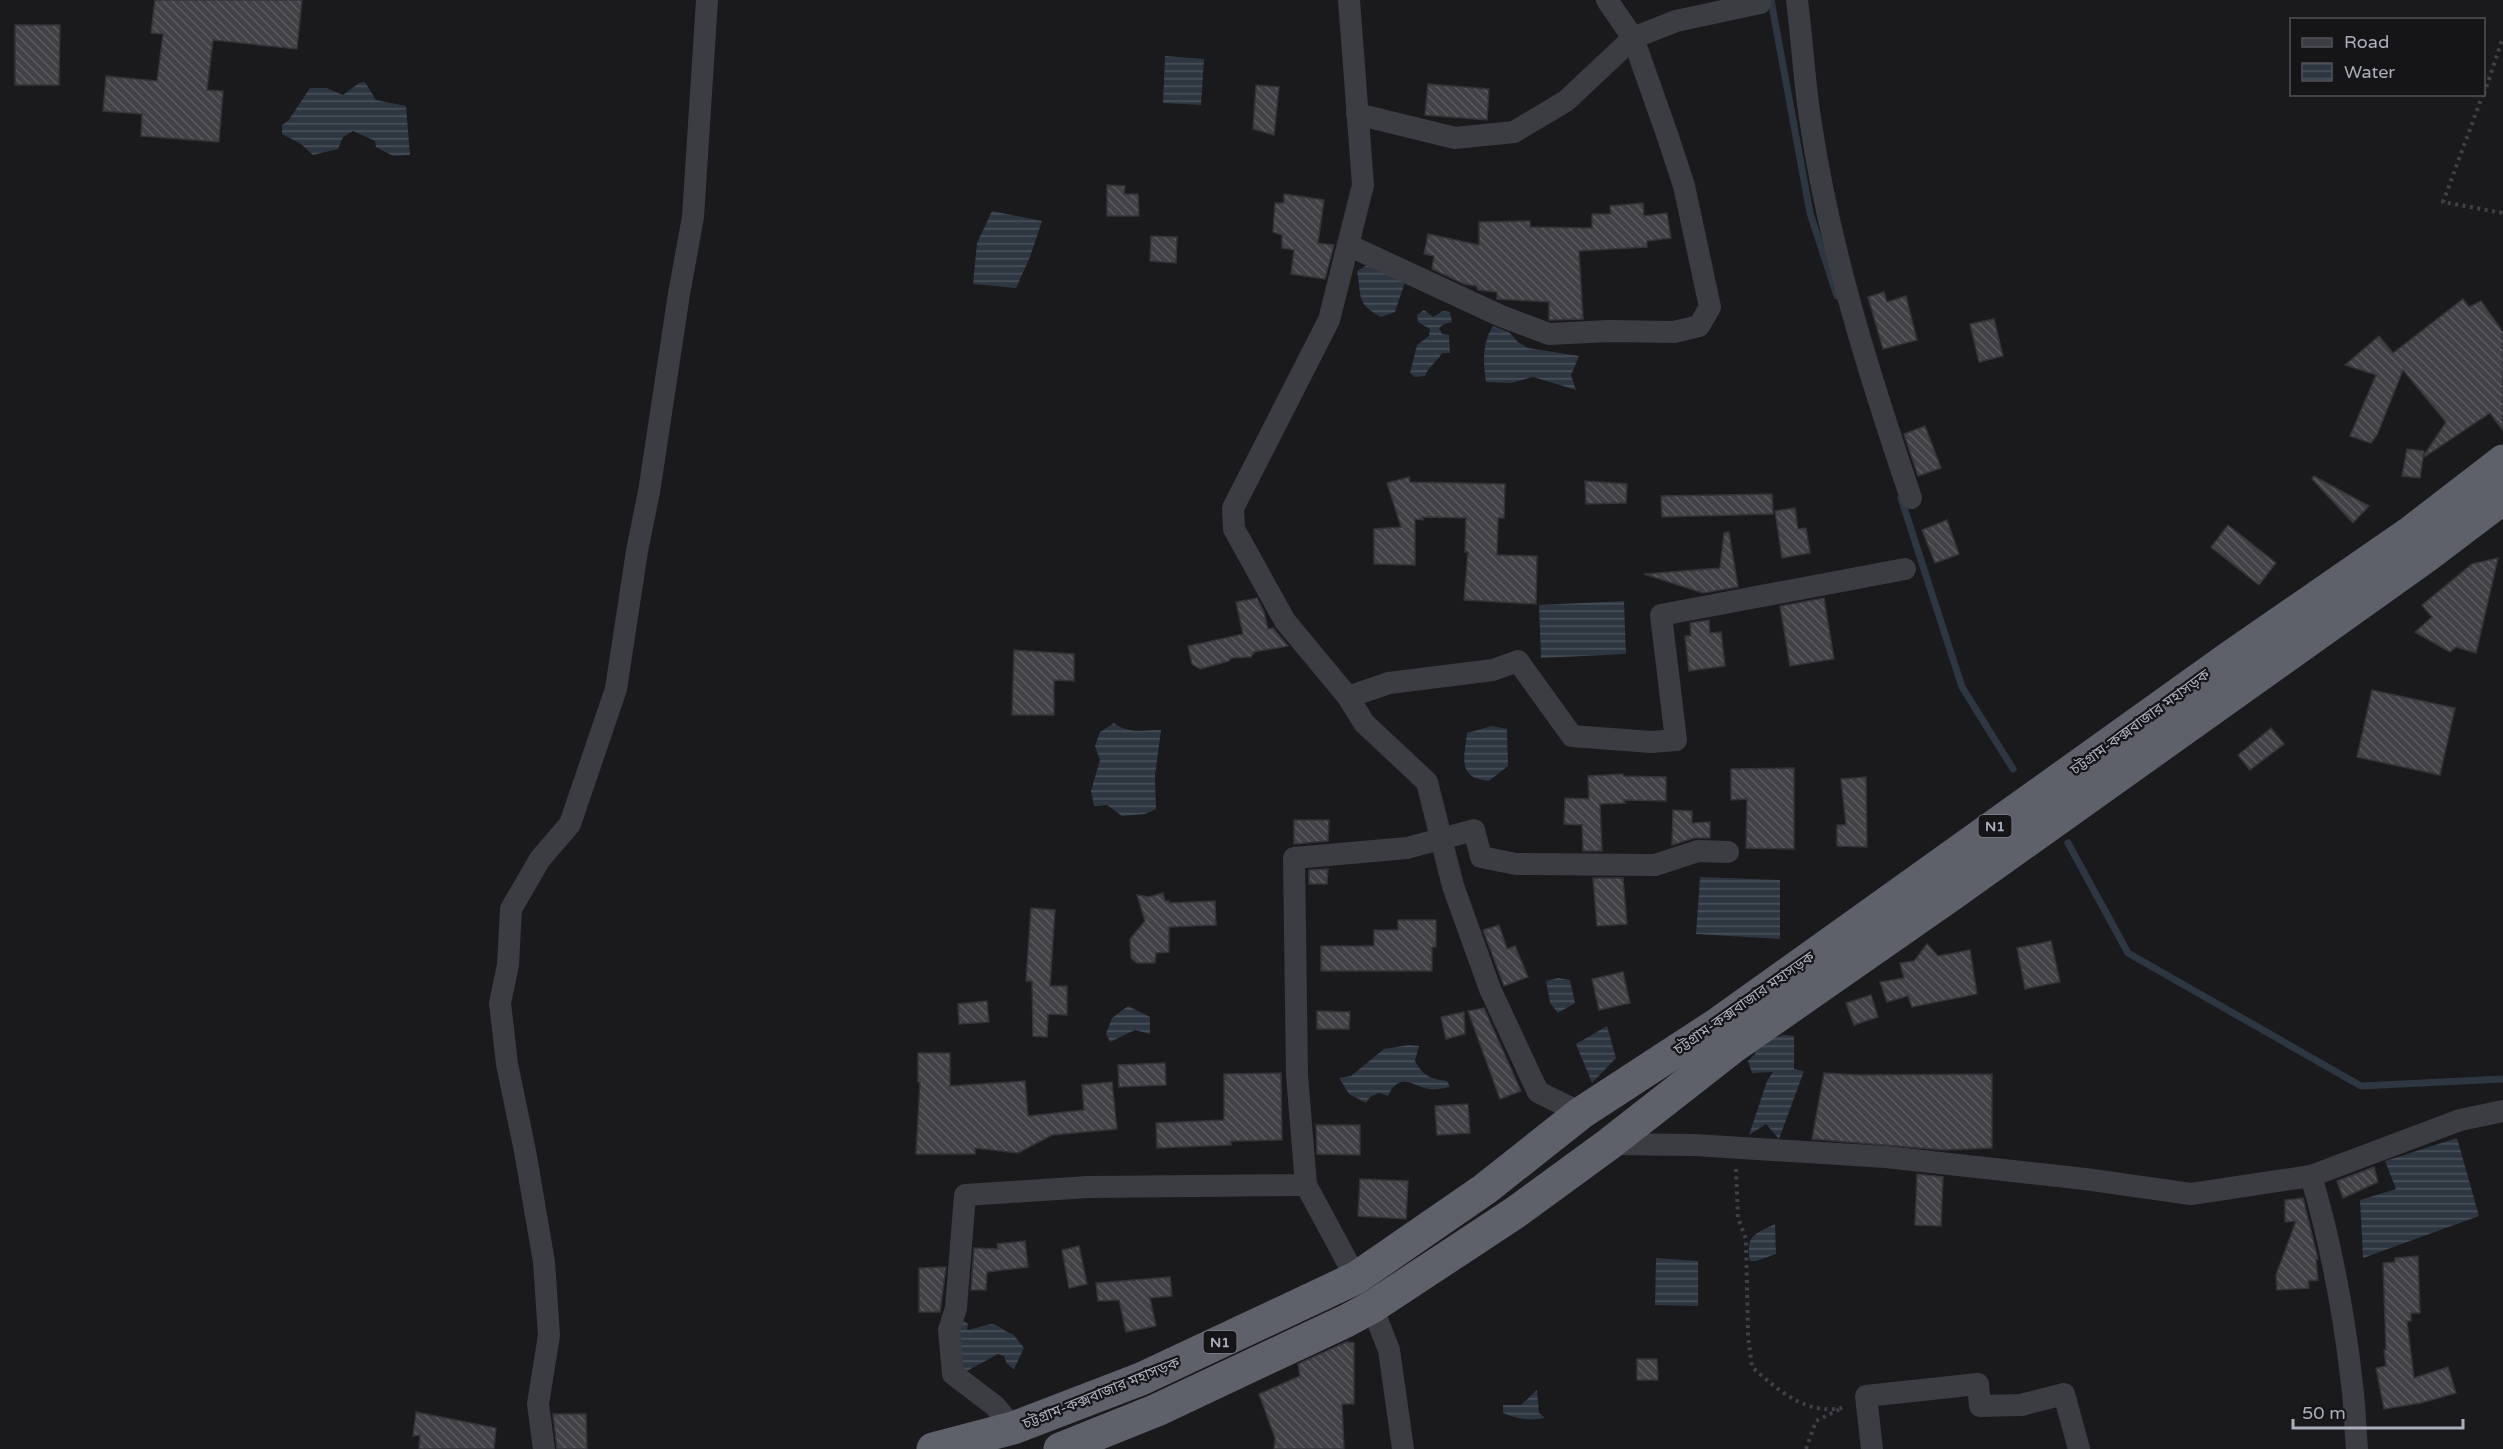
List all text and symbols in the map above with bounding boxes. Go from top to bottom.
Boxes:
legend [2290,18,2485,96]
text: Road [2344,31,2389,53]
text: Water [2344,61,2395,83]
street label: চট্টগ্রাম-কক্সবাজার মহাসড়ক [2066,665,2214,779]
road number: N1 [1978,815,2012,837]
street label: চট্টগ্রাম-কক্সবাজার মহাসড়ক [1669,947,1819,1059]
road number: N1 [1204,1331,1236,1353]
street label: চট্টগ্রাম-কক্সবাজার মহাসড়ক [1019,1353,1183,1433]
scale bar [2293,1392,2462,1430]
text: 50 m [2302,1402,2346,1424]

